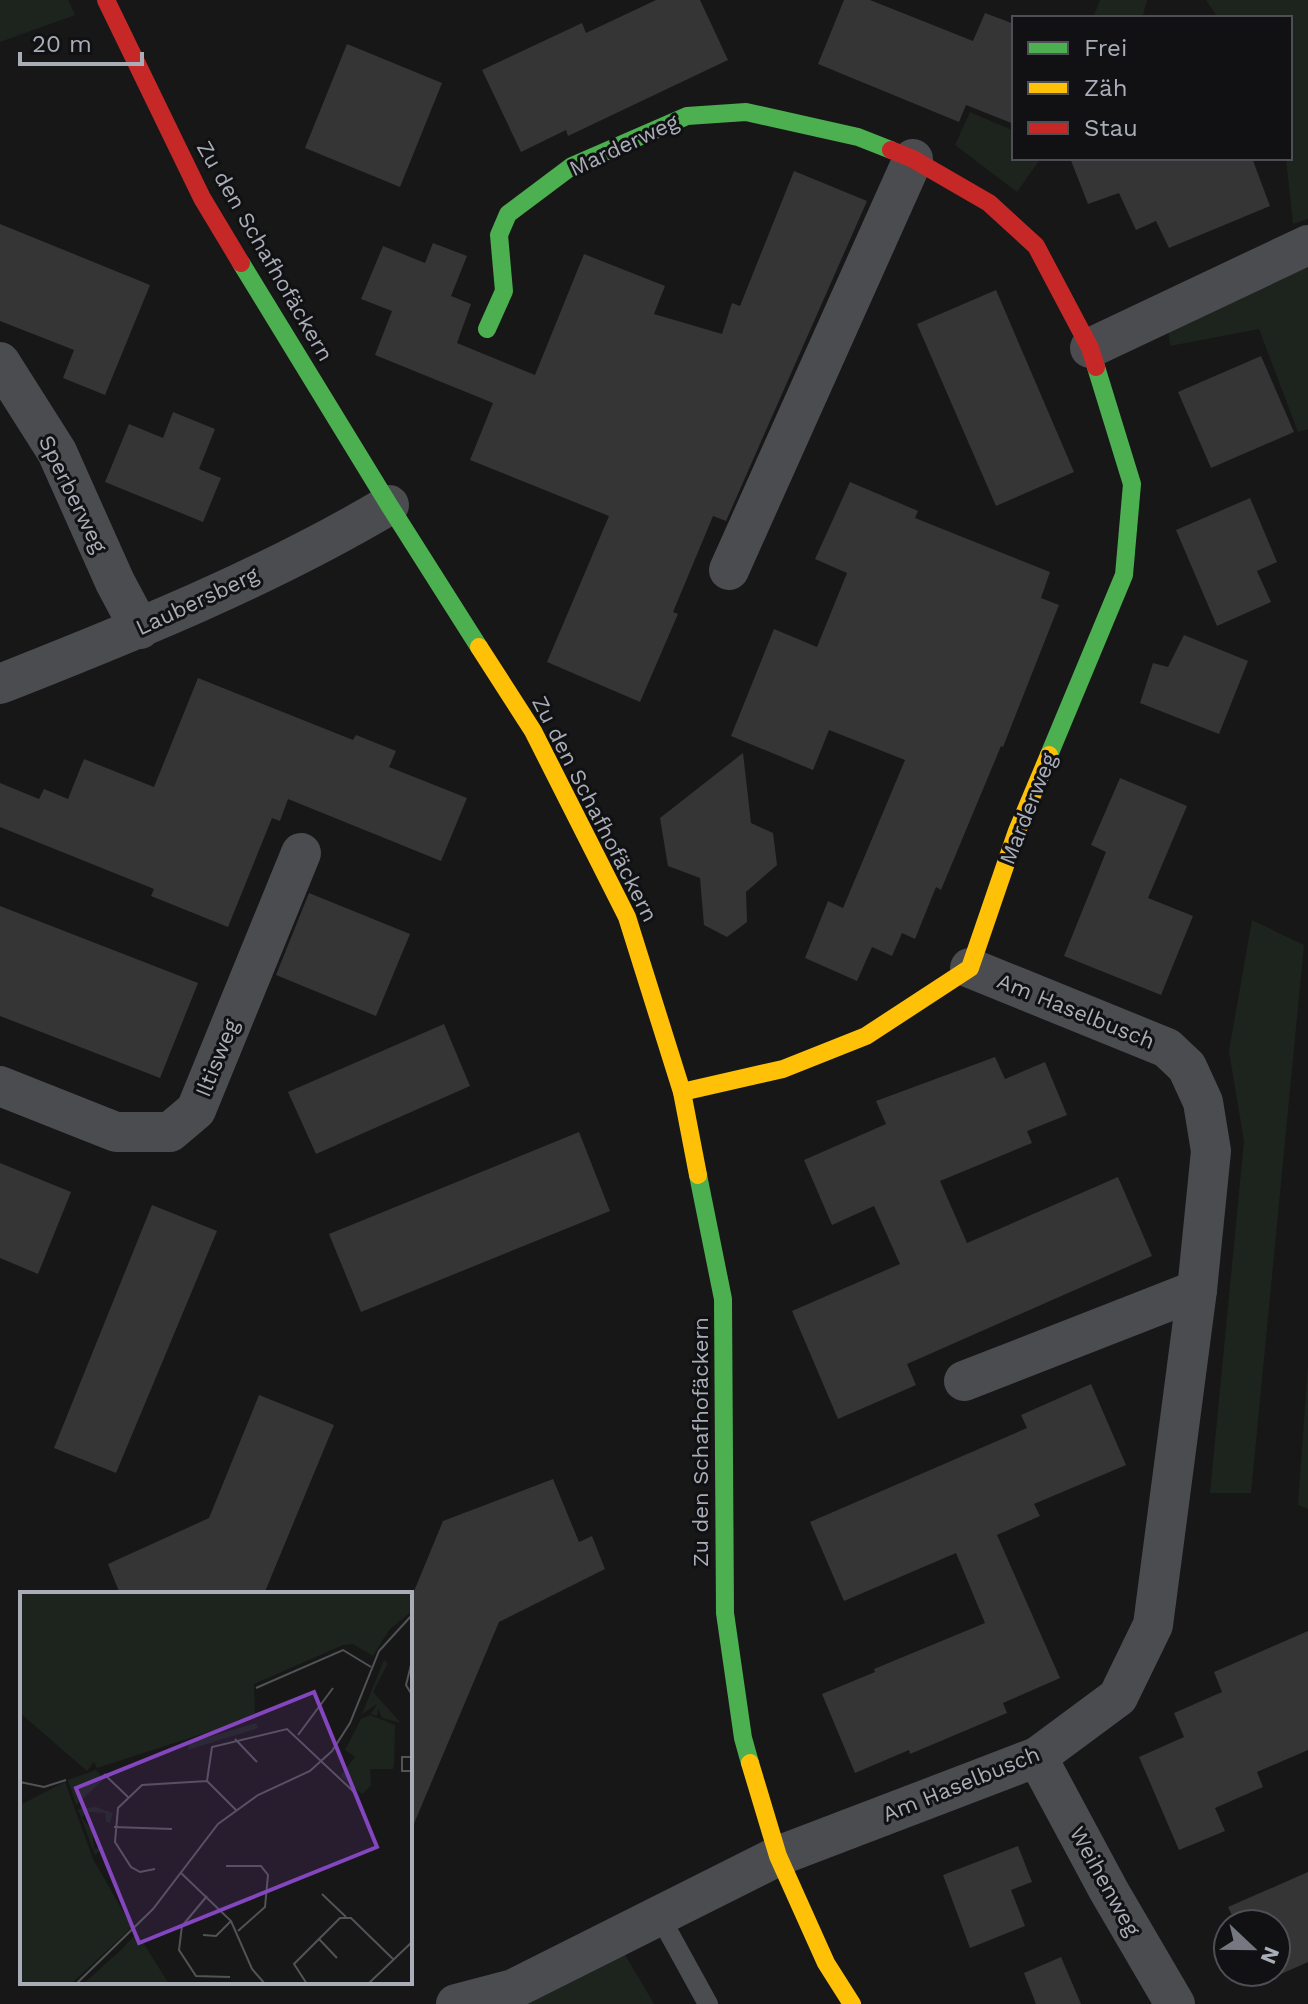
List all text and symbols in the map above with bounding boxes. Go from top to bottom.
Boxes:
scale bar [20,16,142,66]
legend [1012,16,1292,160]
text: 20 m [32,30,92,58]
text: Frei [1084,34,1127,62]
text: Zäh [1084,74,1128,102]
street label: Marderweg [565,109,683,181]
text: Stau [1084,114,1138,142]
street label: Zu den Schafhofäckern [192,137,338,365]
street label: Sperberweg [34,431,112,557]
street label: Laubersberg [132,562,263,640]
street label: Zu den Schafhofäckern [527,692,663,926]
street label: Marderweg [994,750,1062,868]
street label: Am Haselbusch [994,968,1158,1054]
street label: Iltisweg [190,1015,244,1100]
street label: Zu den Schafhofäckern [688,1317,713,1567]
inset map [20,1592,412,1984]
street label: Am Haselbusch [879,1741,1043,1827]
street label: Weihenweg [1065,1822,1145,1940]
north arrow [1212,1908,1292,1988]
text: N [1255,1943,1285,1968]

